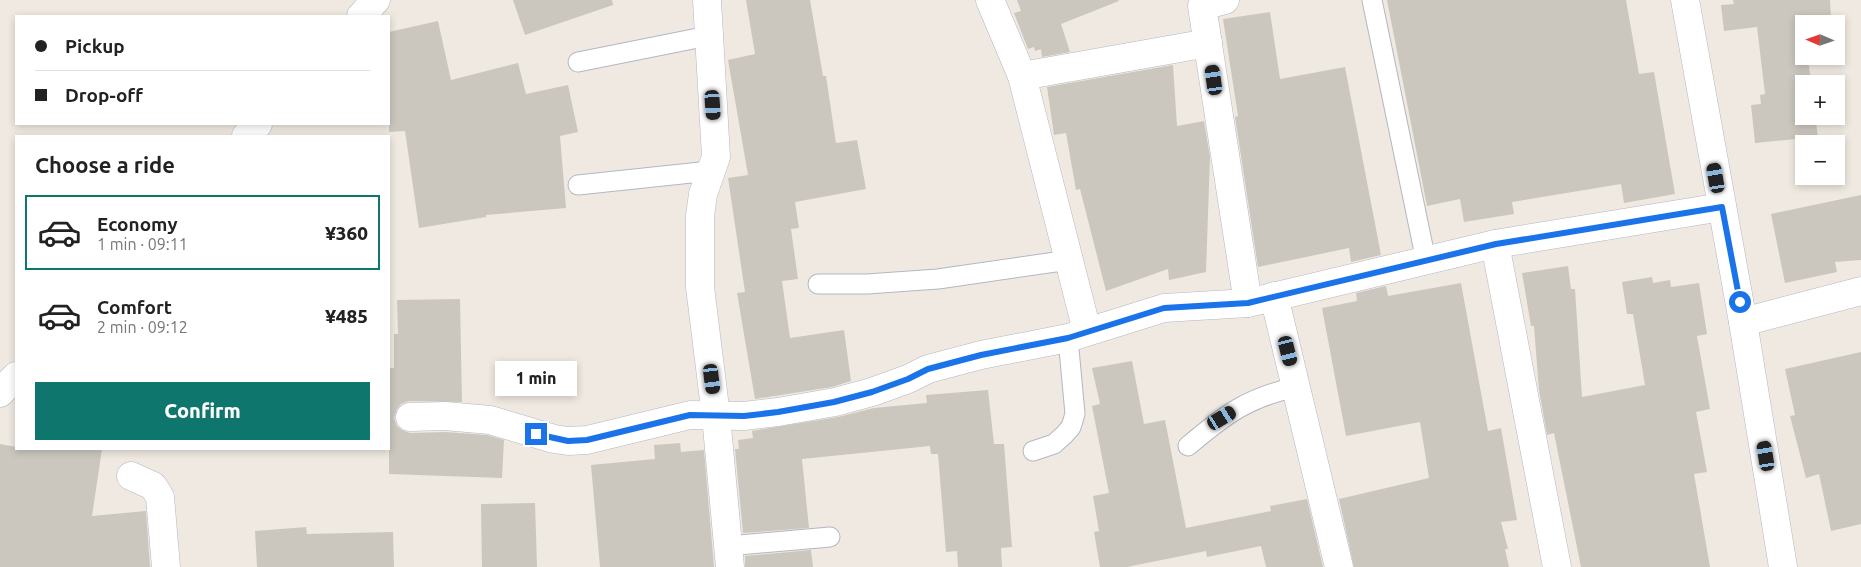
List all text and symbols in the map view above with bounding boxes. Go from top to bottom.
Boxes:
north arrow [1795,15,1845,65]
map controls [1795,15,1845,185]
text: Pickup [65,35,125,57]
car [1204,64,1223,96]
button: + [1795,75,1845,125]
text: Drop-off [65,84,143,106]
car [704,90,721,120]
button: − [1795,135,1845,185]
text: Choose a ride [35,152,175,177]
car [1706,162,1725,194]
icon: car [37,210,82,255]
text: Economy [97,213,178,235]
text: ¥360 [325,222,368,244]
text: 1 min · 09:11 [97,235,188,253]
route start [1729,291,1751,313]
icon: car [37,293,82,338]
text: Comfort [97,296,172,318]
text: ¥485 [325,305,368,327]
text: 2 min · 09:12 [97,318,188,336]
car [1277,335,1298,367]
callout: 1 min [495,362,577,396]
car [702,363,721,395]
text: 1 min [516,369,556,387]
button: Confirm [35,382,370,440]
car [1205,404,1238,432]
route end [525,423,547,445]
car [1756,440,1775,472]

